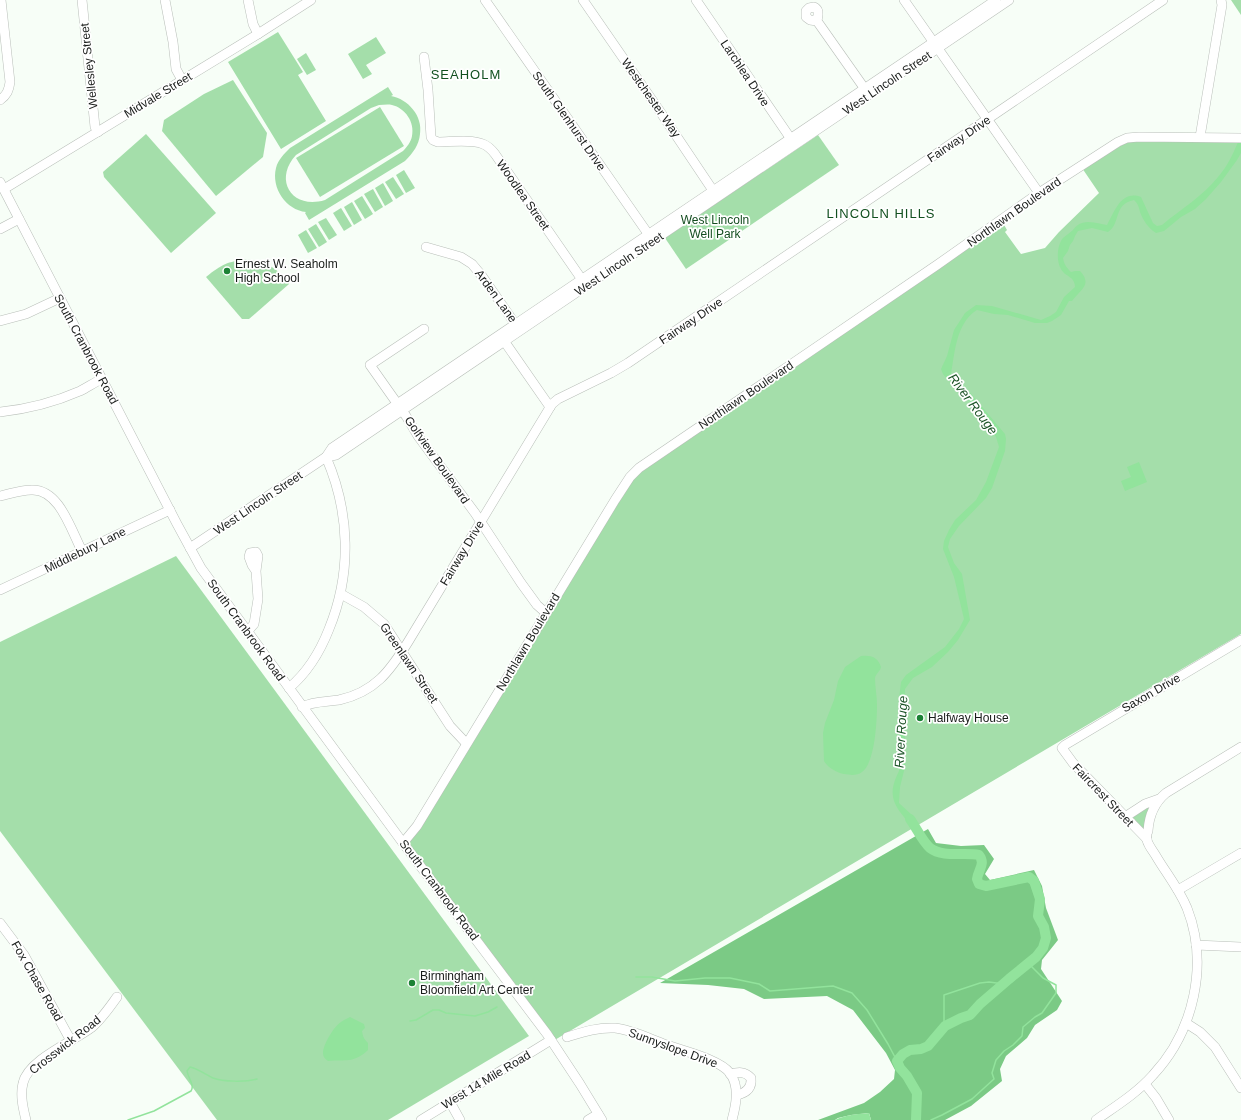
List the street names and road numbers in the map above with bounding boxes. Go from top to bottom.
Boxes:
street label: Wellesley Street [77,22,100,110]
street label: Larchlea Drive [718,37,773,109]
street label: West Lincoln Street [840,48,935,118]
street label: Westchester Way [618,56,684,140]
street label: Midvale Street [122,69,195,121]
street label: South Glenhurst Drive [529,69,609,174]
street label: Fairway Drive [925,113,994,165]
street label: Woodlea Street [494,157,553,233]
street label: Northlawn Boulevard [964,174,1064,250]
street label: West Lincoln Street [572,229,667,299]
street label: Arden Lane [472,267,520,325]
street label: South Cranbrook Road [51,292,121,406]
street label: Fairway Drive [657,295,726,347]
street label: Northlawn Boulevard [696,358,796,432]
street label: Golfview Boulevard [402,414,472,506]
street label: West Lincoln Street [211,468,306,538]
street label: Fairway Drive [437,518,487,588]
street label: Middlebury Lane [42,524,128,576]
street label: South Cranbrook Road [204,576,288,684]
street label: Northlawn Boulevard [493,591,563,693]
street label: Greenlawn Street [377,620,441,706]
street label: Saxon Drive [1119,670,1183,715]
street label: Faircrest Street [1069,761,1137,830]
street label: South Cranbrook Road [396,837,482,943]
street label: Fox Chase Road [8,939,66,1023]
street label: Crosswick Road [27,1013,103,1077]
street label: Sunnyslope Drive [626,1025,720,1071]
street label: West 14 Mile Road [439,1048,533,1112]

